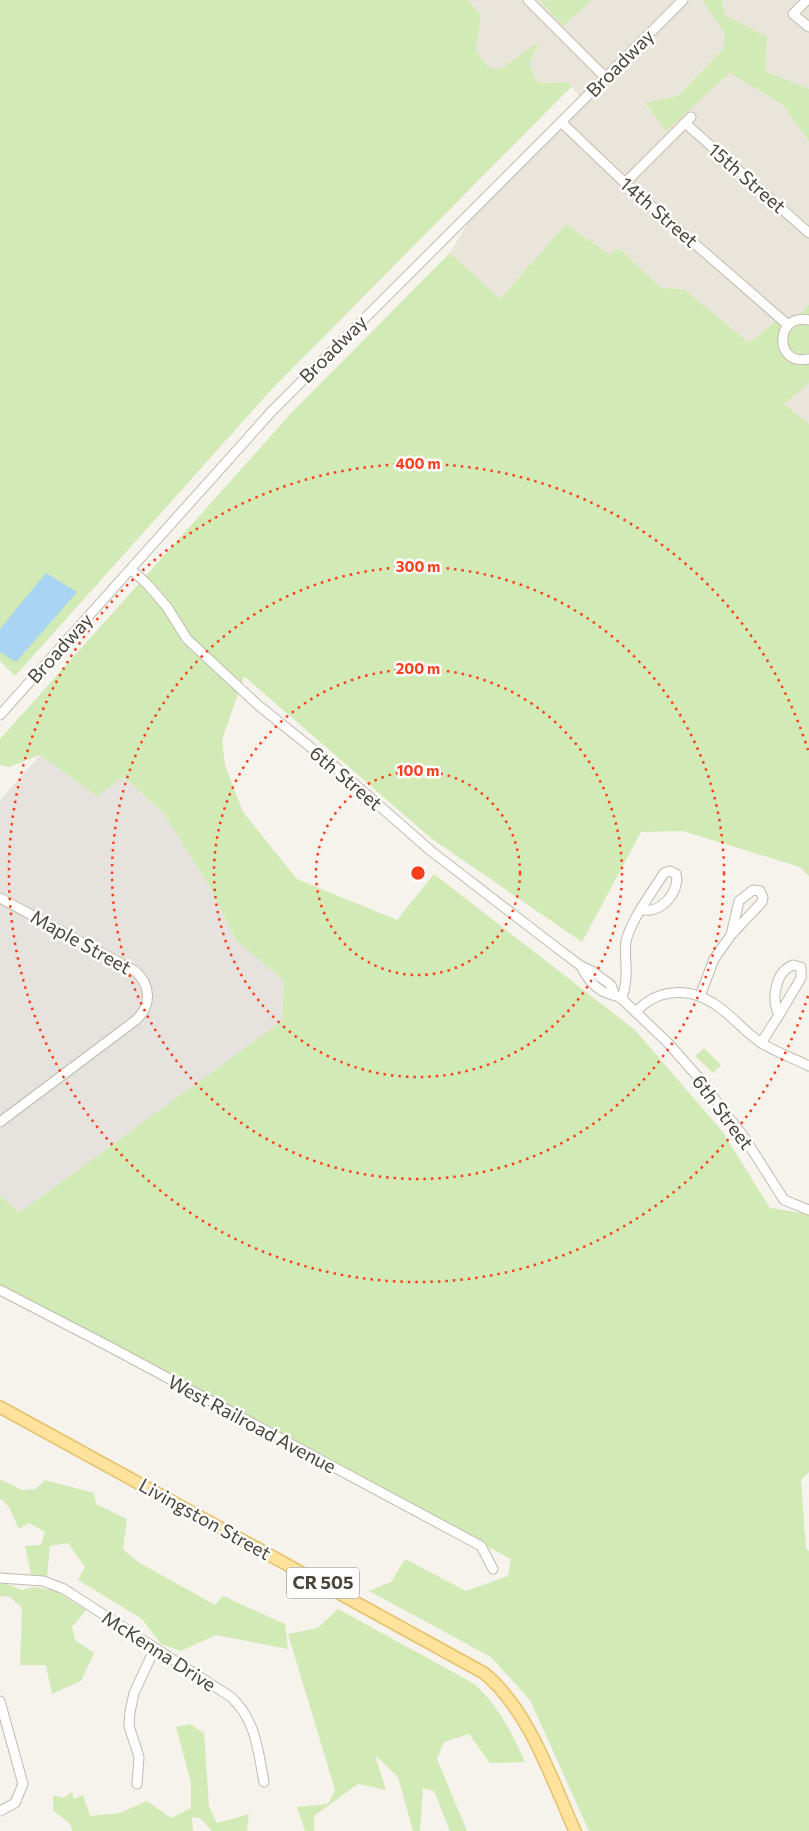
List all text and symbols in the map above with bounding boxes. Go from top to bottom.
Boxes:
street label: Broadway [581,24,658,101]
street label: 15th Street [704,138,791,218]
street label: 14th Street [616,172,703,252]
street label: Broadway [294,310,371,387]
text: 400 m [395,454,441,472]
text: 300 m [396,557,440,575]
street label: Broadway [22,608,97,687]
text: 200 m [396,659,440,677]
street label: 6th Street [305,741,387,815]
text: 100 m [397,761,439,779]
centre of rings [409,864,427,882]
street label: Maple Street [27,905,136,979]
street label: 6th Street [688,1070,759,1154]
street label: West Railroad Avenue [164,1370,340,1478]
street label: Livingston Street [135,1473,275,1564]
road number: CR 505 [287,1568,359,1599]
street label: McKenna Drive [98,1605,220,1696]

